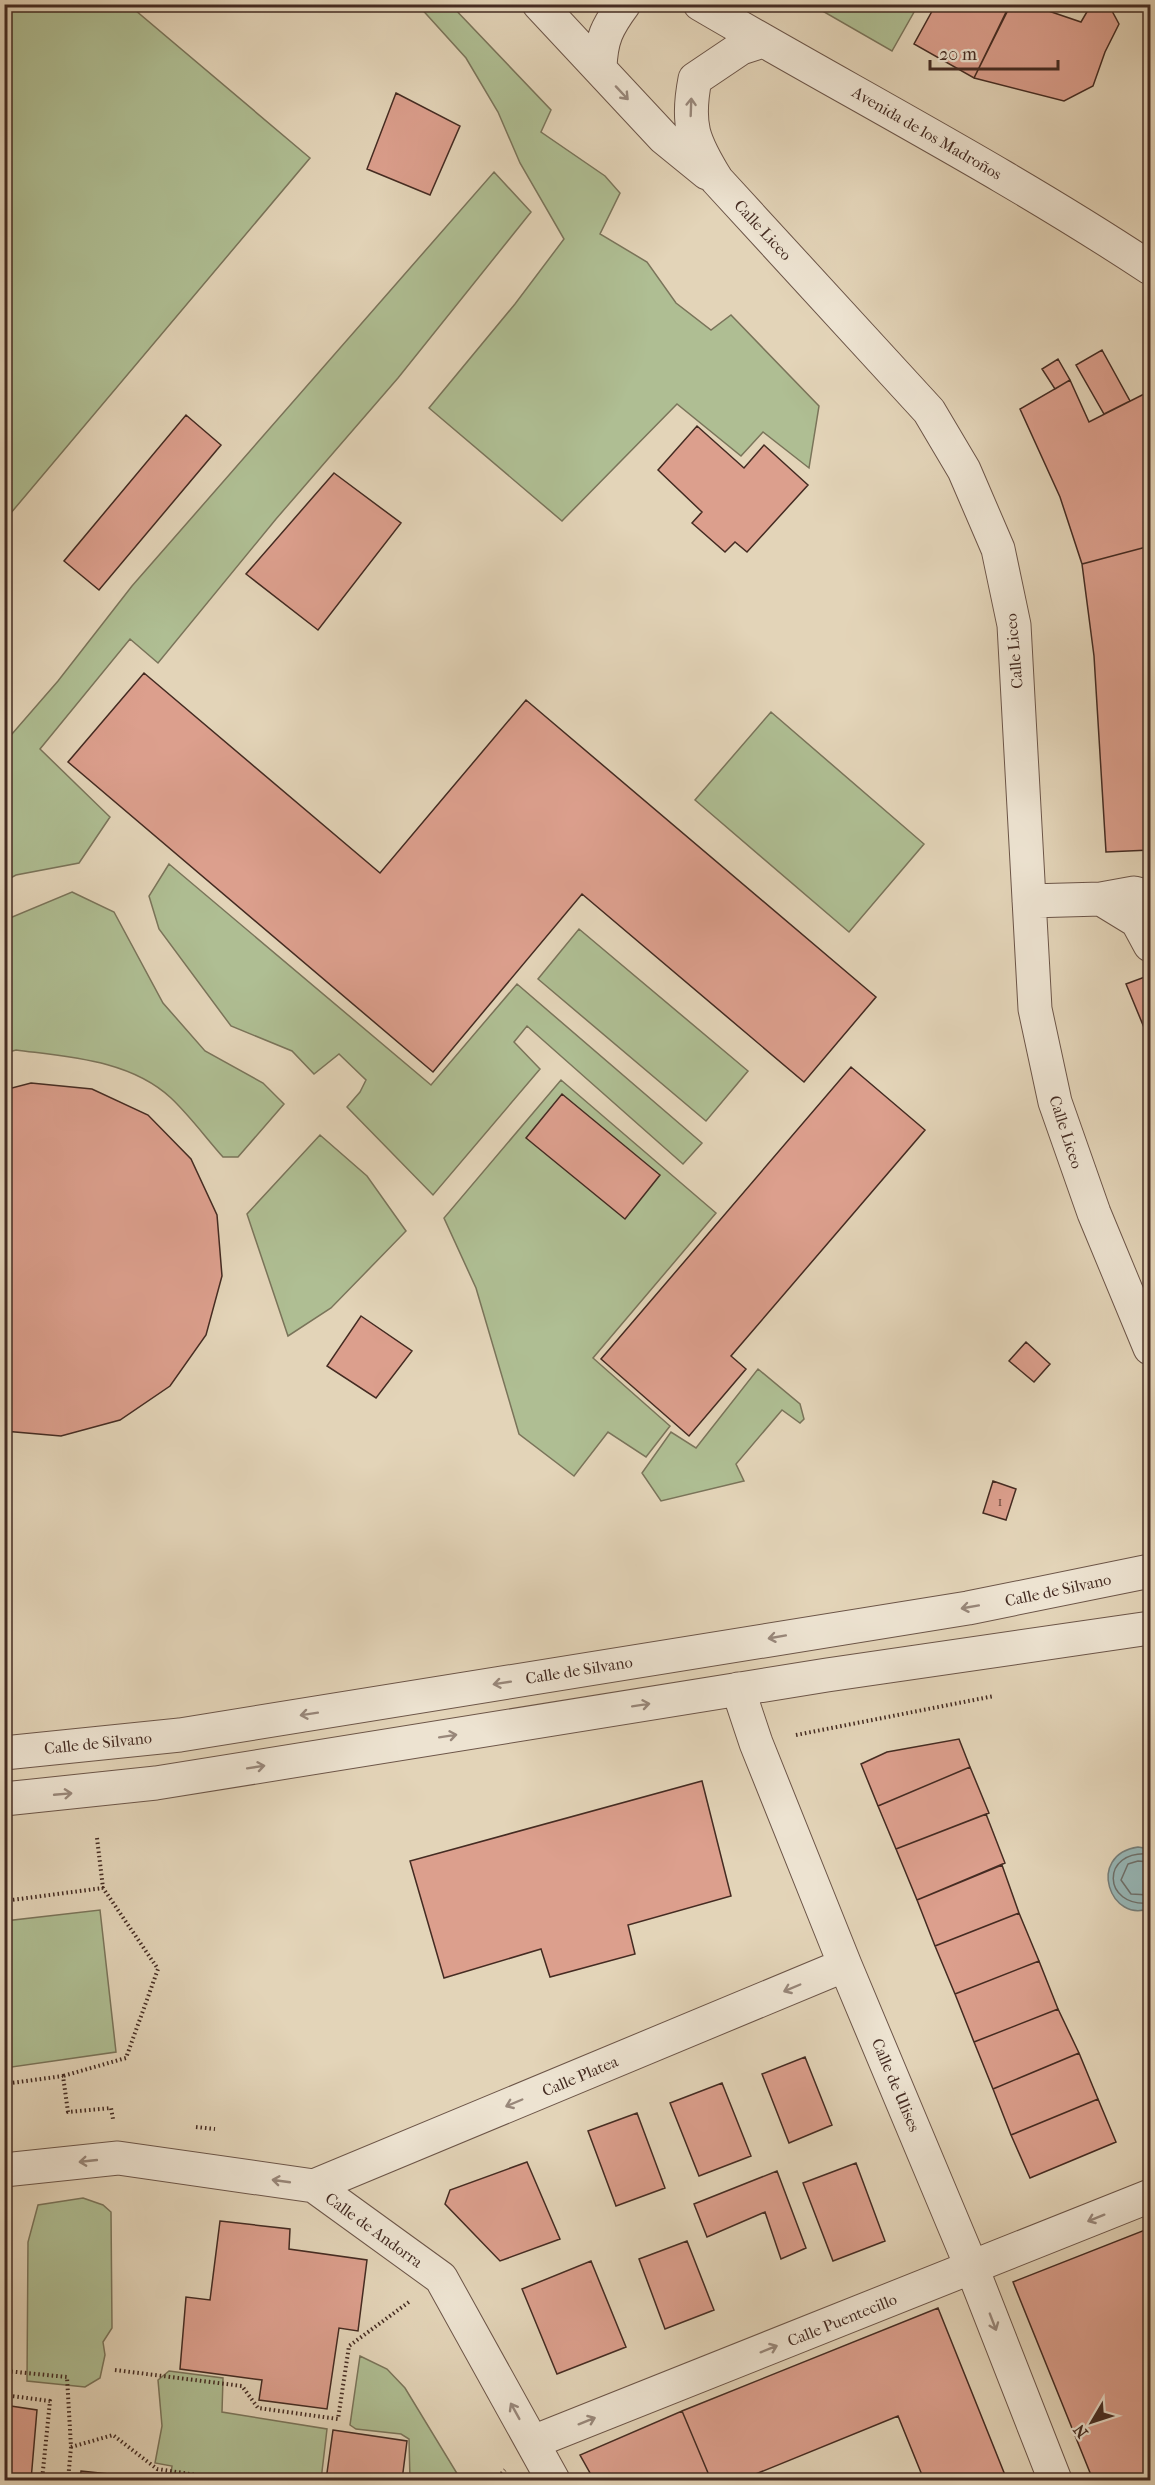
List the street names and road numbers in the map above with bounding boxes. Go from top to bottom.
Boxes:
street label: Avenida de los Madroños [848,82,1005,184]
street label: Calle Liceo [730,196,796,264]
street label: Calle Liceo [1001,613,1027,689]
street label: Calle Liceo [1045,1093,1087,1171]
street label: Calle de Silvano [1003,1569,1113,1611]
street label: Calle de Silvano [524,1652,634,1688]
street label: Calle de Silvano [43,1728,153,1758]
street label: Calle de Ulises [868,2035,924,2135]
street label: Calle Platea [539,2051,621,2101]
street label: Calle de Andorra [322,2188,427,2272]
street label: Calle Puentecillo [785,2289,899,2351]

